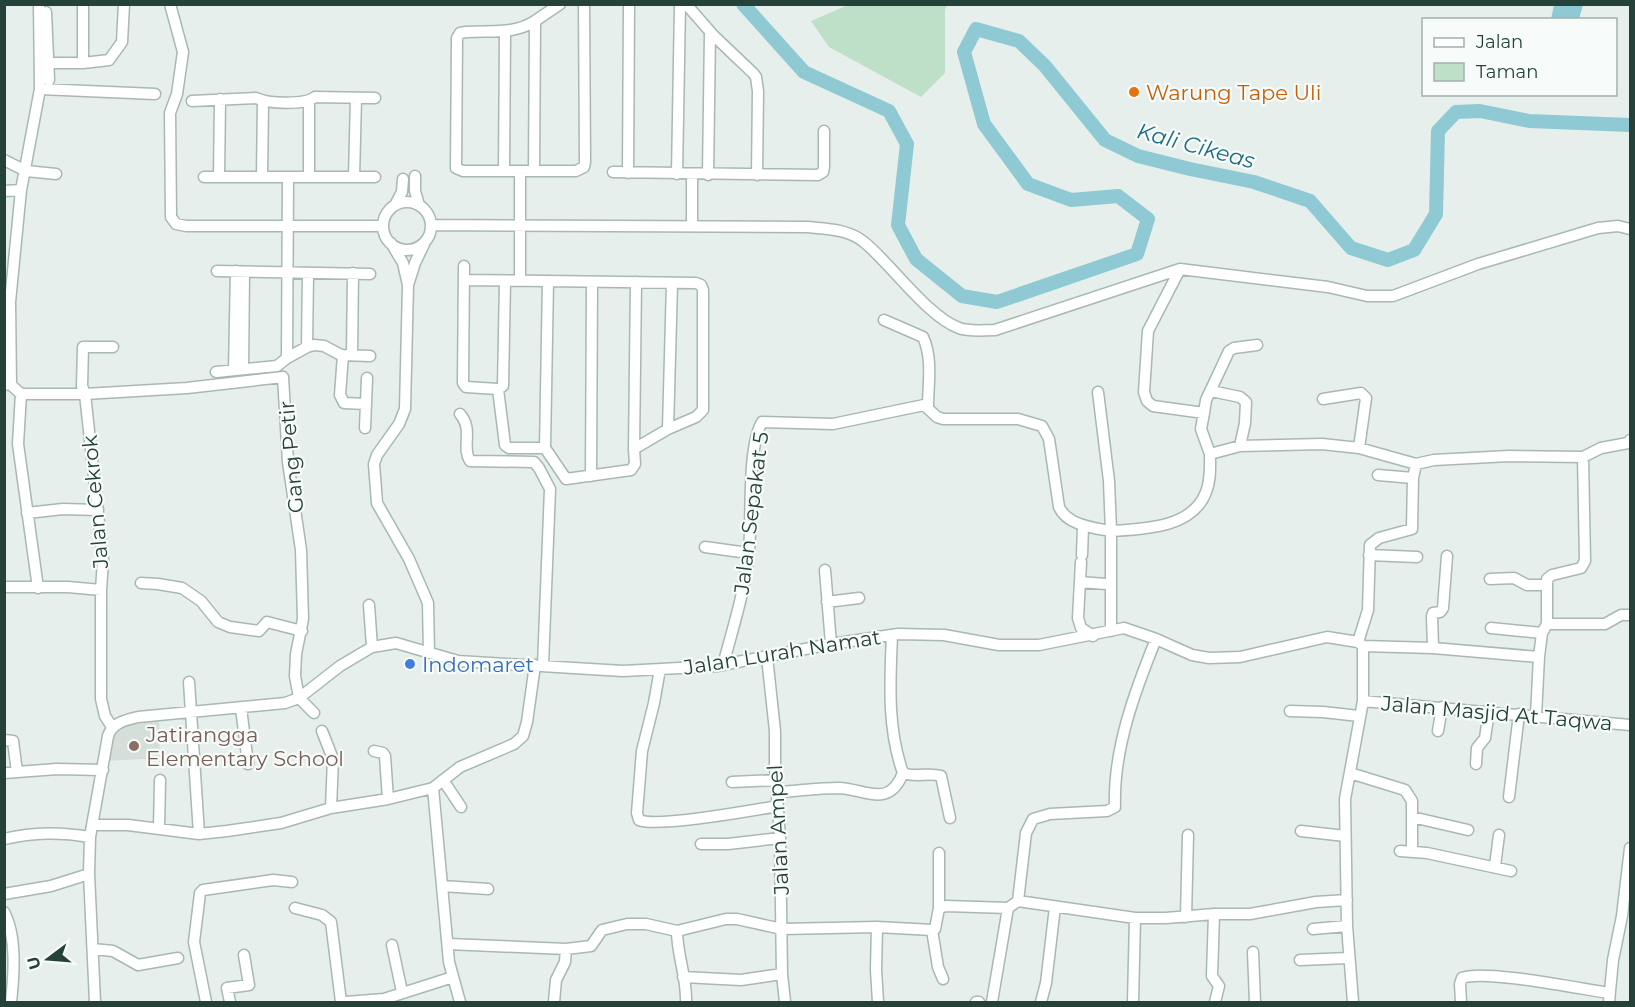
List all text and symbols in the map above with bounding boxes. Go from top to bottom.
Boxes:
legend [1422,18,1617,96]
text: Jalan [1475,31,1523,53]
text: Taman [1476,61,1538,83]
place label: Warung Tape Uli [1146,80,1321,105]
marker: Warung Tape Uli [1127,85,1141,99]
water label: Kali Cikeas [1134,117,1258,175]
street label: Gang Petir [274,400,308,514]
street label: Jalan Sepakat 5 [729,430,773,597]
street label: Jalan Cekrok [77,434,113,571]
street label: Jalan Lurah Namat [681,624,882,680]
place label: Indomaret [422,652,534,677]
marker: Indomaret [403,657,417,671]
street label: Jalan Masjid At Taqwa [1379,690,1614,736]
place label: Jatirangga Elementary School [145,722,344,771]
marker: Jatirangga Elementary School [127,739,141,753]
street label: Jalan Ampel [762,764,794,897]
north arrow [18,929,78,989]
text: U [23,954,45,972]

